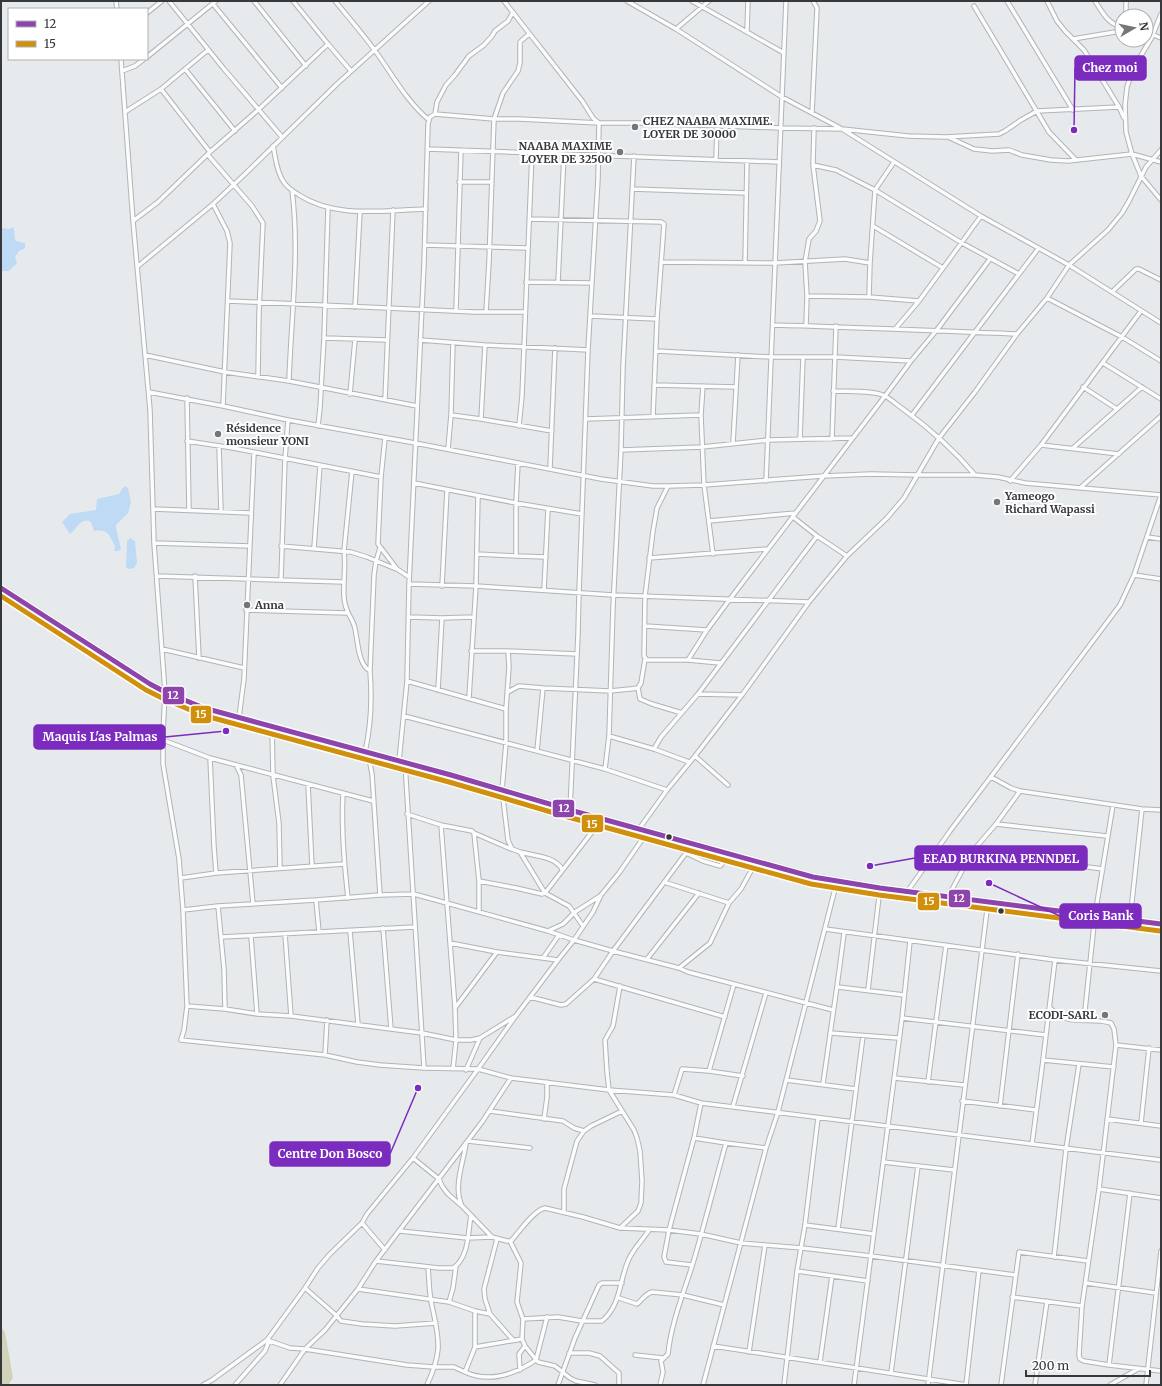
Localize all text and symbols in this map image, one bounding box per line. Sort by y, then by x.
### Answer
legend [8,8,148,60]
north arrow [1114,8,1154,48]
text: 12 [44,16,56,31]
text: N [1136,21,1152,32]
text: 15 [44,36,56,51]
callout: Chez moi [1075,56,1146,80]
text: Chez moi [1082,60,1138,75]
place label: CHEZ NAABA MAXIME. LOYER DE 30000 [643,114,773,141]
marker: CHEZ NAABA MAXIME. LOYER DE 30000 [630,122,640,132]
place label: NAABA MAXIME LOYER DE 32500 [519,139,613,166]
marker: NAABA MAXIME LOYER DE 32500 [615,147,625,157]
place label: Résidence monsieur YONI [226,421,309,448]
marker: Résidence monsieur YONI [213,429,223,439]
place label: Yameogo Richard Wapassi [1004,489,1095,516]
marker: Yameogo Richard Wapassi [992,497,1002,507]
place label: Anna [254,598,284,612]
marker: Anna [242,600,252,610]
line badge: 12 [162,686,185,705]
text: 12 [167,688,179,702]
line badge: 15 [190,705,212,724]
text: 15 [195,707,207,721]
callout: Maquis L'as Palmas [34,725,165,749]
text: Maquis L'as Palmas [43,729,157,744]
line badge: 12 [552,799,575,818]
text: 12 [558,801,570,815]
line badge: 15 [581,814,604,833]
text: 15 [586,817,598,831]
unlabelled marker [664,832,674,842]
callout: EEAD BURKINA PENNDEL [915,846,1087,870]
text: EEAD BURKINA PENNDEL [923,851,1079,866]
line badge: 12 [948,889,971,908]
text: 12 [953,891,965,905]
line badge: 15 [917,892,940,911]
text: 15 [923,894,935,908]
callout: Coris Bank [1060,904,1141,928]
unlabelled marker [996,906,1006,916]
text: Coris Bank [1069,908,1134,923]
place label: ECODI-SARL [1029,1008,1097,1022]
marker: ECODI-SARL [1100,1010,1110,1020]
callout: Centre Don Bosco [270,1142,390,1166]
text: Centre Don Bosco [278,1146,382,1161]
scale bar [1026,1352,1150,1378]
text: 200 m [1032,1358,1069,1373]

